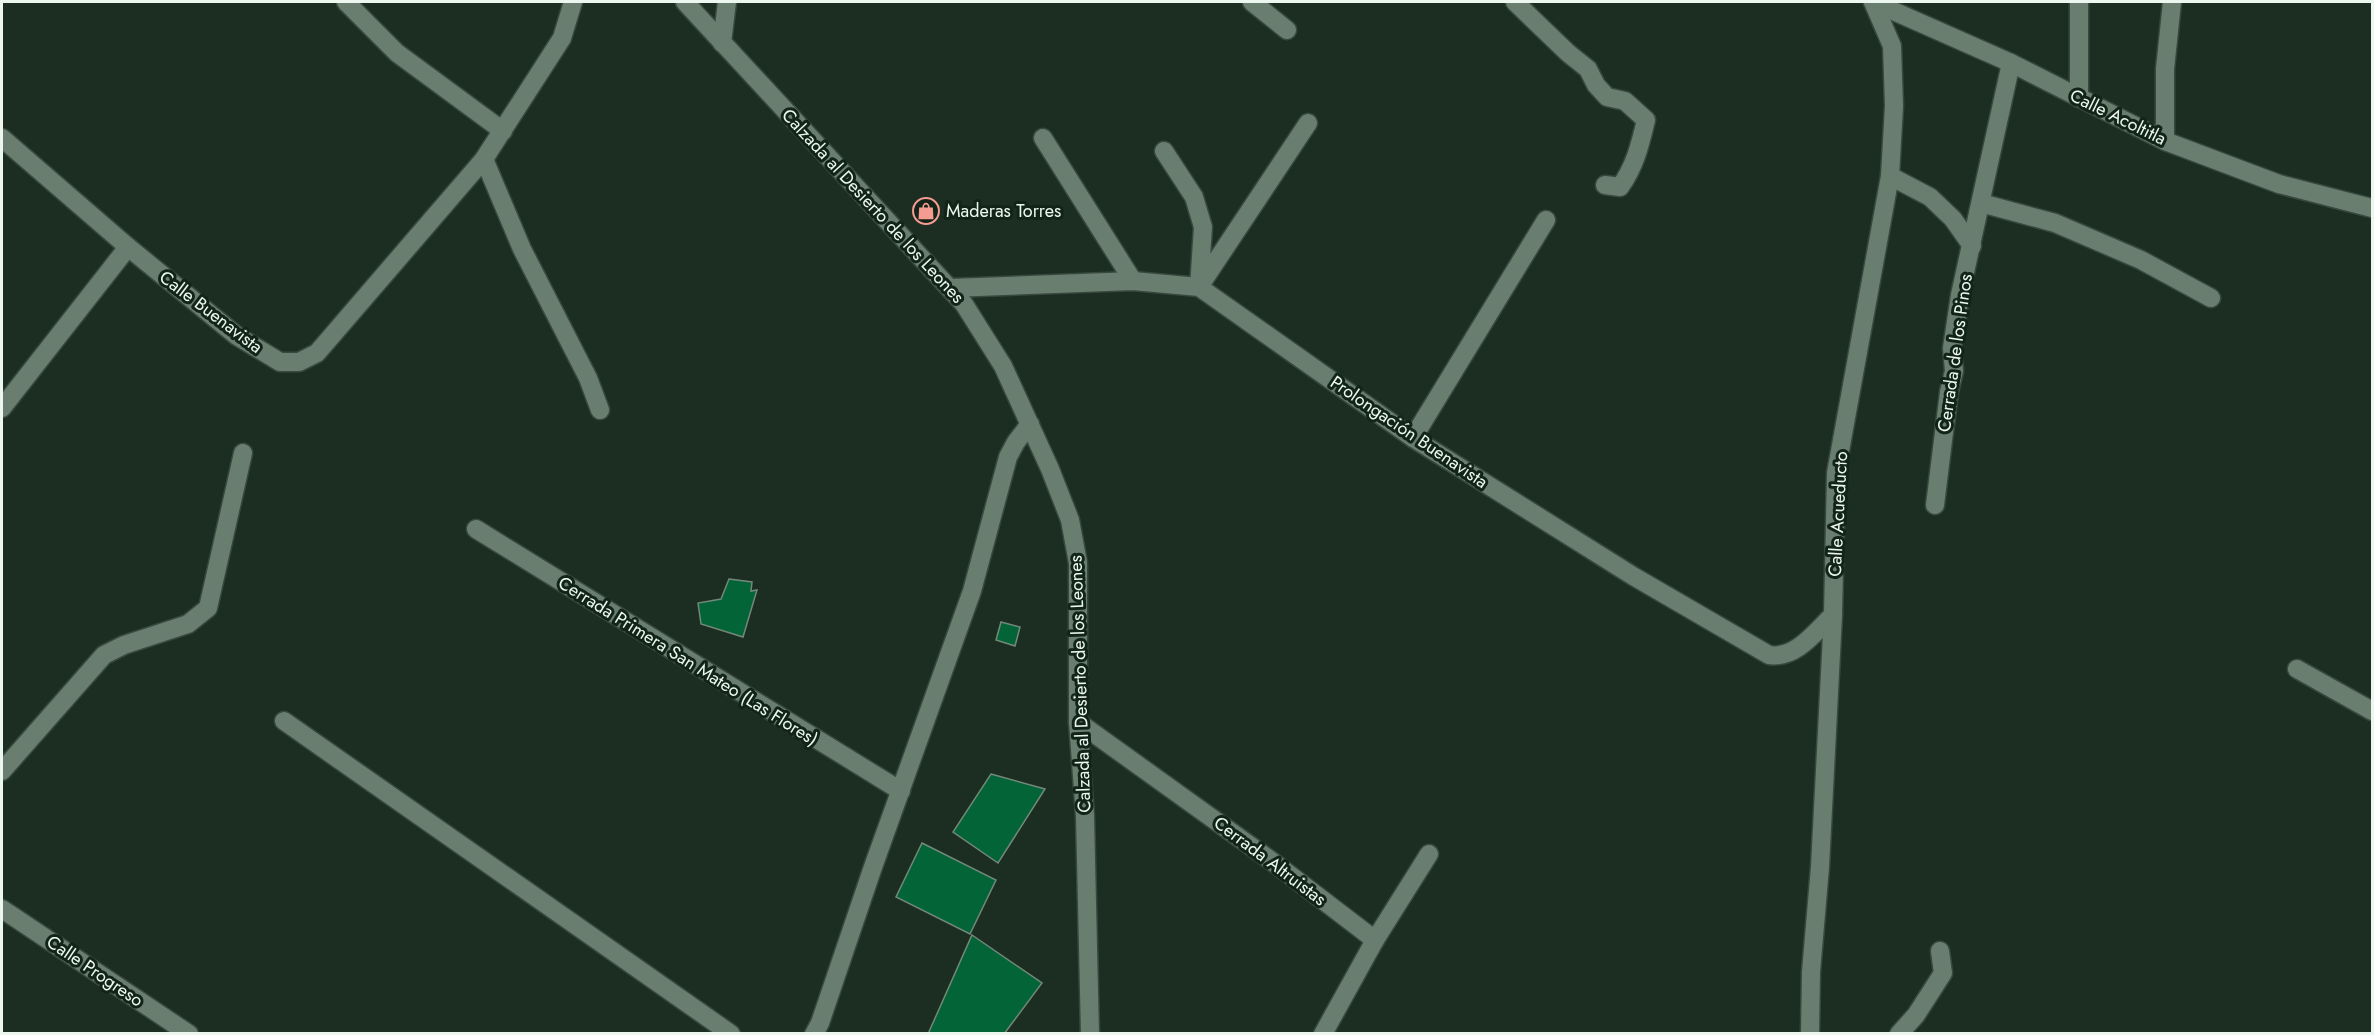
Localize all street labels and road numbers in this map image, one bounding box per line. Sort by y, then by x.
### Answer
street label: Calle Acoltitla [2065,82,2171,152]
street label: Calzada al Desierto de los Leones [776,103,970,309]
street label: Calle Buenavista [154,264,268,360]
street label: Cerrada de los Pinos [1931,272,1979,434]
street label: Prolongación Buenavista [1325,369,1493,495]
street label: Calle Acueducto [1822,450,1854,577]
street label: Calzada al Desierto de los Leones [1063,555,1097,813]
street label: Cerrada Primera San Mateo (Las Flores) [553,570,823,752]
street label: Cerrada Altruistas [1208,810,1332,912]
street label: Calle Progreso [41,929,149,1013]

